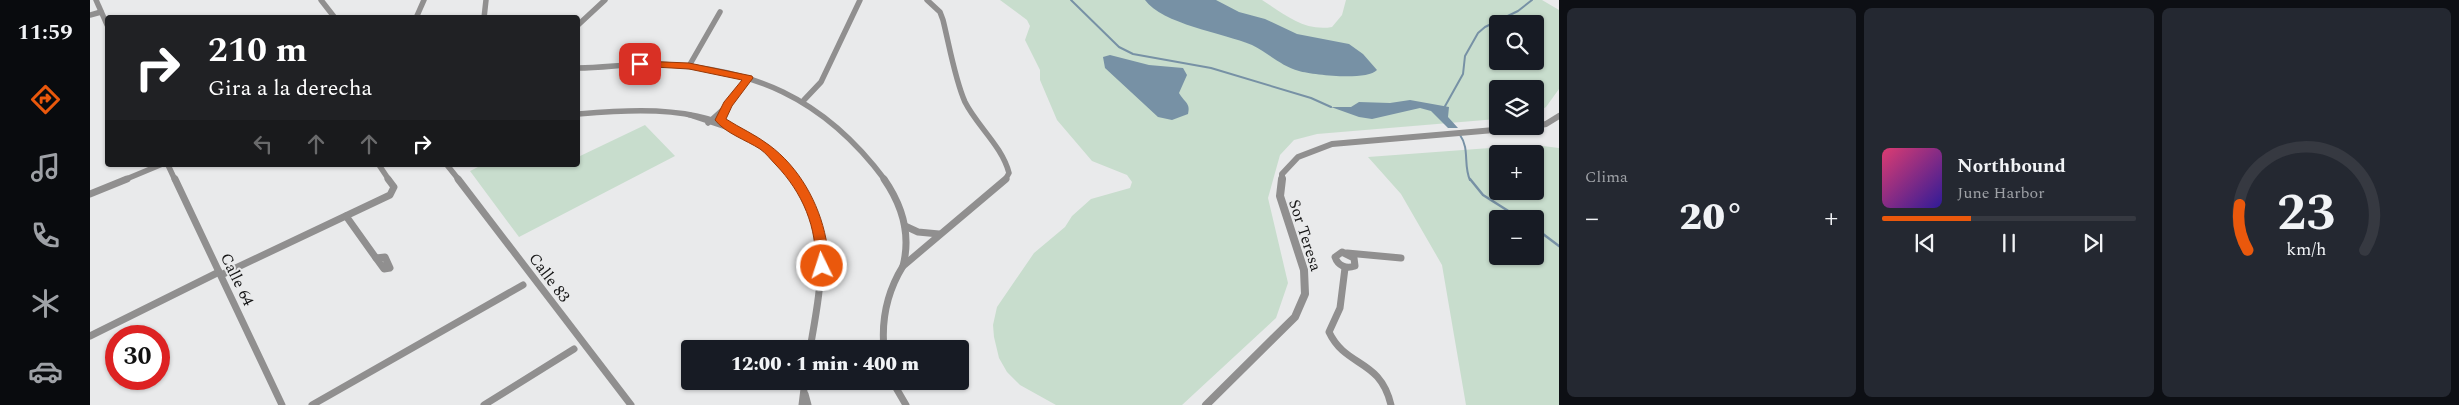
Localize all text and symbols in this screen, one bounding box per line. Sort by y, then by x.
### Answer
map controls [1489,15,1544,265]
button: search [1489,15,1544,70]
text: 11:59 [17,16,73,49]
text: 210 m [208,24,307,77]
icon: right [125,35,190,100]
pin [619,43,661,85]
icon: arrive [626,50,654,78]
text: Gira a la derecha [208,72,372,105]
button: layers [1489,80,1544,135]
icon: directions [28,82,63,117]
icon: left [249,130,277,158]
icon: ahead [302,130,330,158]
icon: ahead [355,130,383,158]
icon: right [408,130,436,158]
button: + [1489,145,1544,200]
icon: music [28,150,63,185]
text: Northbound [1957,152,2066,181]
text: Clima [1585,165,1628,189]
text: 23 [2277,174,2336,253]
text: June Harbor [1957,181,2045,205]
text: 20° [1679,189,1744,247]
street label: Sor Teresa [1282,196,1328,275]
text: − [1585,197,1599,240]
text: + [1824,197,1838,240]
button: − [1489,210,1544,265]
icon: phone [28,218,63,253]
icon: previous [1911,229,1939,257]
icon: pause [1995,229,2023,257]
icon: next [2079,229,2107,257]
text: km/h [2286,236,2326,263]
position arrow [795,239,847,291]
street label: Calle 83 [523,248,576,307]
street label: Calle 64 [214,249,260,310]
icon: climate [28,286,63,321]
speed limit sign: 30 [105,325,170,390]
text: 12:00 · 1 min · 400 m [731,350,919,379]
icon: car [28,354,63,389]

